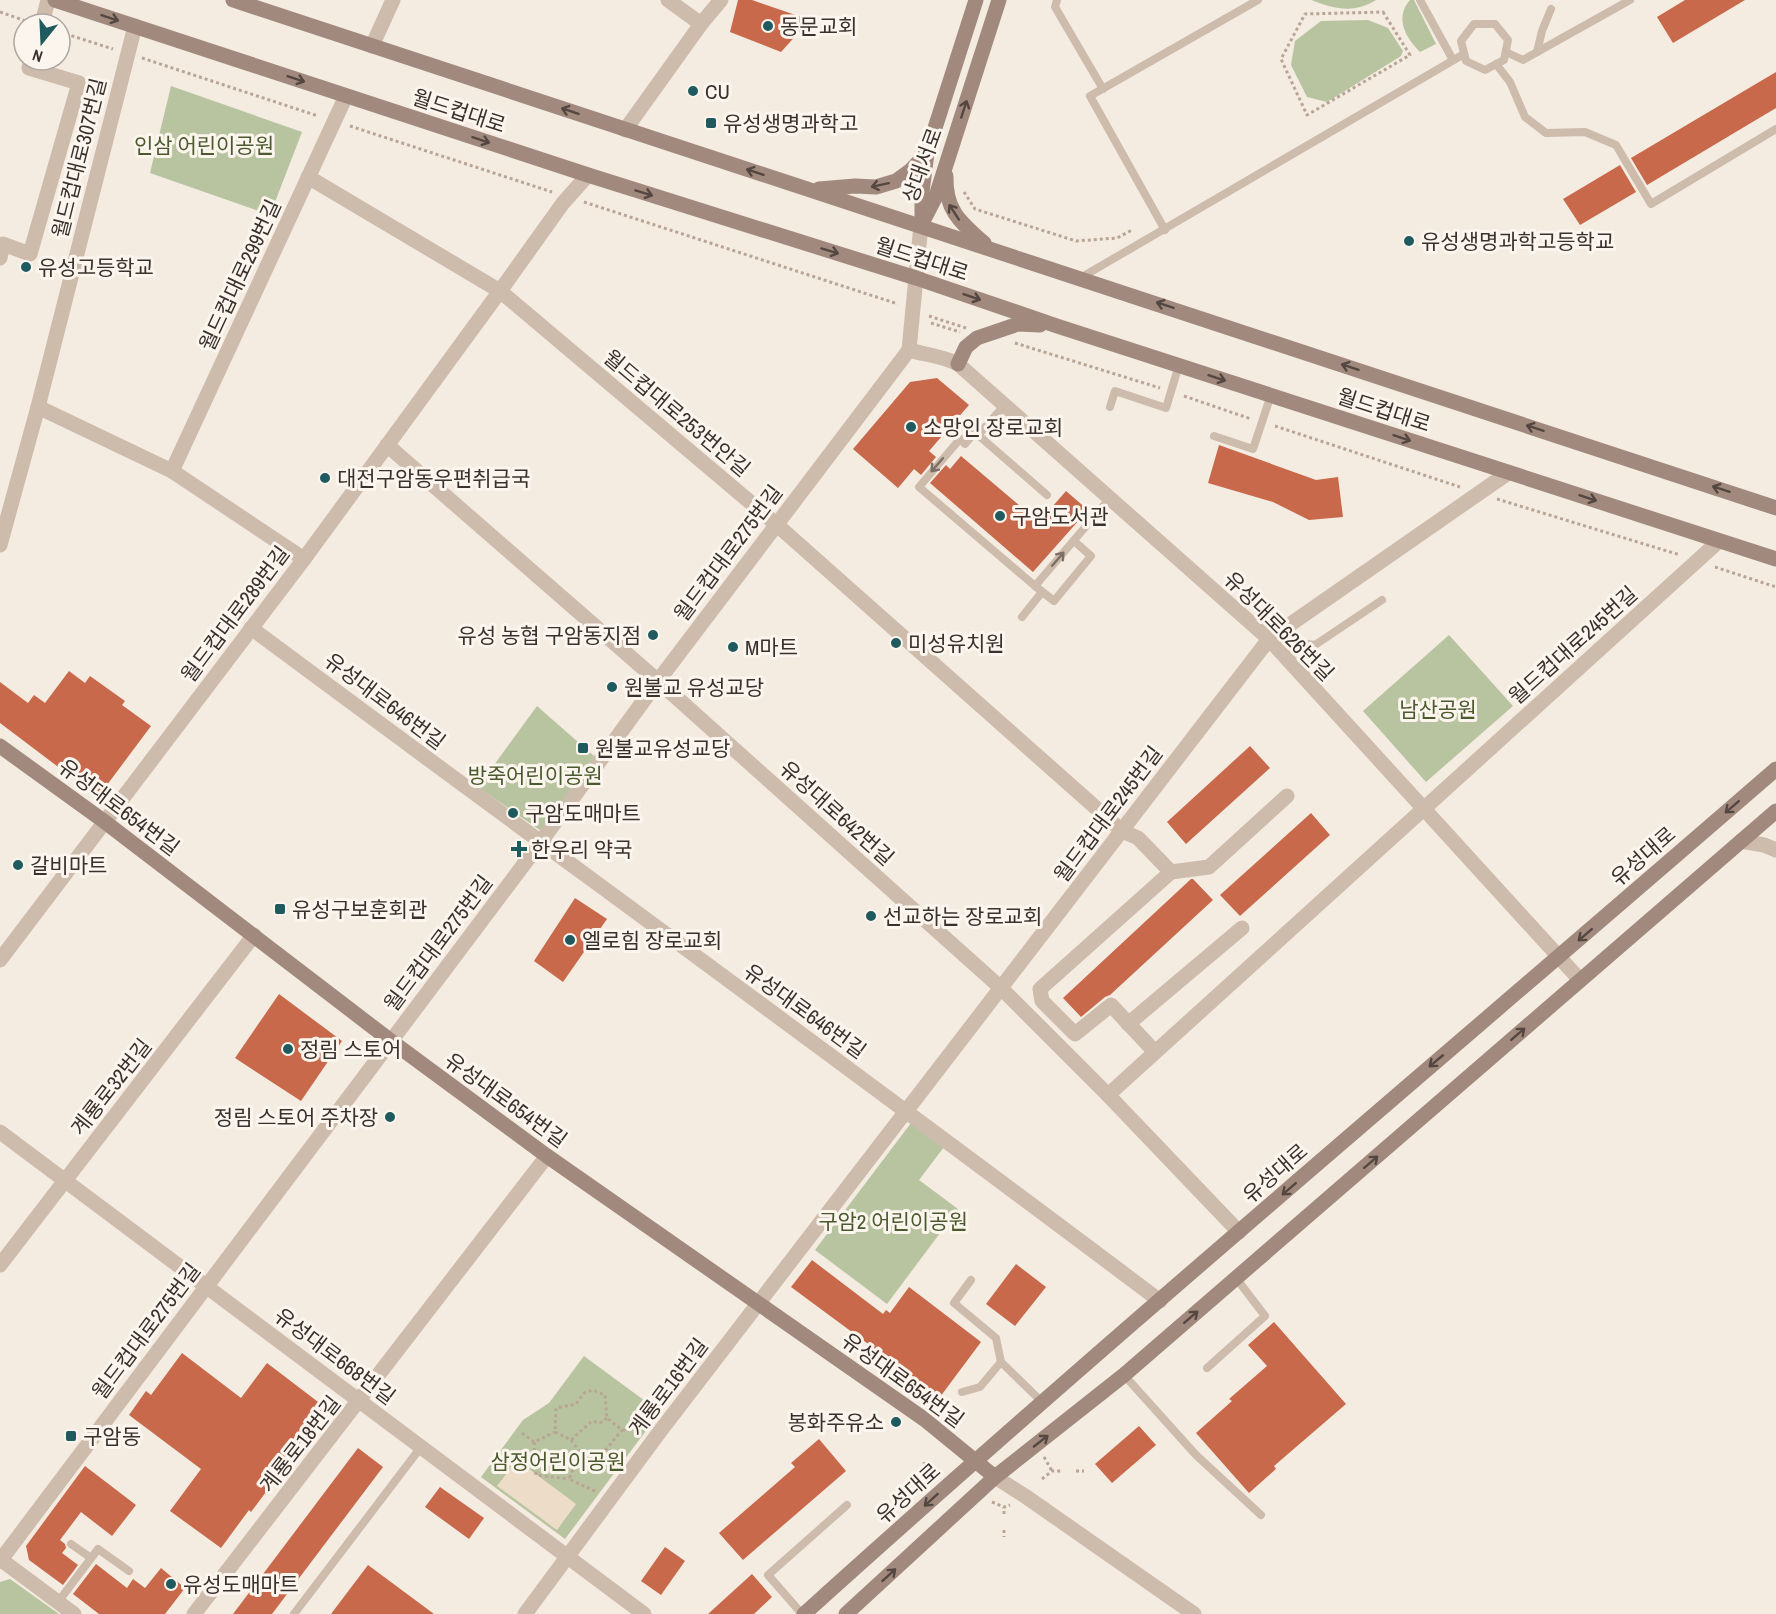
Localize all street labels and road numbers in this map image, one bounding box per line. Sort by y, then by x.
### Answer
street label: 월드컵대로307번길 [45,75,113,241]
street label: 월드컵대로 [409,82,509,140]
street label: 상대서로 [895,124,949,206]
street label: 월드컵대로299번길 [192,195,288,355]
street label: 월드컵대로 [872,230,972,288]
street label: 월드컵대로253번안길 [597,343,757,483]
street label: 월드컵대로 [1334,381,1434,439]
street label: 월드컵대로275번길 [667,479,789,627]
street label: 월드컵대로289번길 [174,540,296,688]
street label: 유성대로626번길 [1218,565,1340,687]
street label: 월드컵대로245번길 [1502,579,1644,711]
street label: 유성대로646번길 [319,646,451,756]
street label: 월드컵대로245번길 [1047,740,1169,888]
street label: 유성대로654번길 [53,752,185,862]
street label: 유성대로642번길 [774,754,900,872]
street label: 유성대로 [1604,820,1682,892]
street label: 월드컵대로275번길 [377,869,499,1017]
street label: 유성대로646번길 [738,957,872,1065]
street label: 계룡로32번길 [64,1032,158,1142]
street label: 유성대로654번길 [439,1046,573,1154]
street label: 유성대로 [1236,1137,1314,1209]
street label: 월드컵대로275번길 [85,1257,207,1405]
street label: 유성대로668번길 [269,1301,401,1411]
street label: 유성대로654번길 [836,1326,970,1434]
street label: 계룡로16번길 [622,1332,714,1442]
street label: 계룡로18번길 [253,1389,347,1499]
street label: 유성대로 [870,1456,946,1530]

